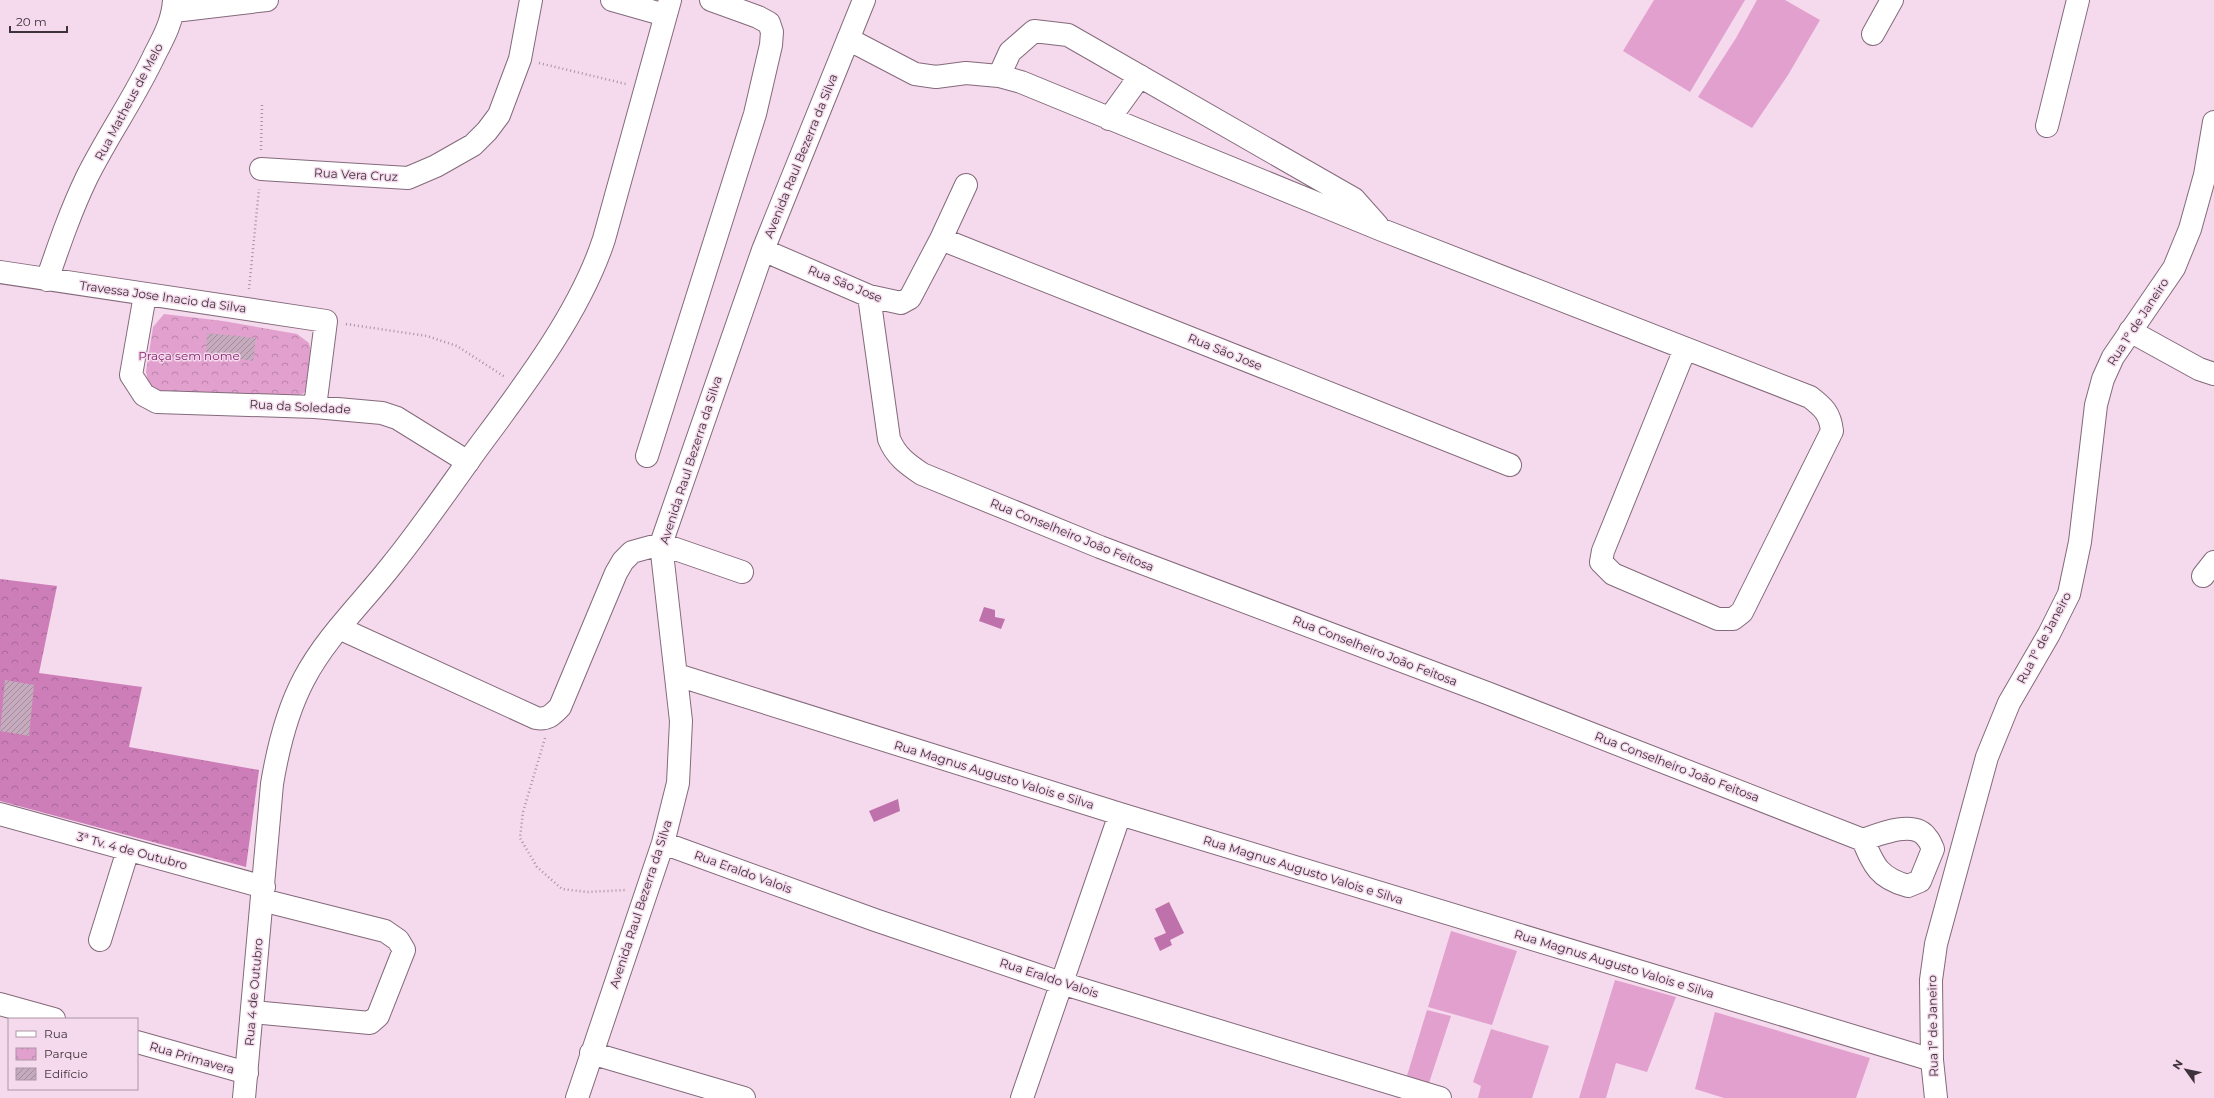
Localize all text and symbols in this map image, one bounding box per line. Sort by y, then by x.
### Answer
scale bar [10,8,67,34]
text: 20 m [16,14,47,29]
street label: Rua Matheus de Melo [91,41,166,163]
street label: Avenida Raul Bezerra da Silva [761,71,840,240]
street label: Rua Vera Cruz [314,165,398,184]
street label: Rua São Jose [806,262,884,305]
street label: Rua 1º de Janeiro [2104,275,2172,369]
street label: Travessa Jose Inacio da Silva [79,277,247,316]
street label: Rua São Jose [1186,330,1264,373]
park label: Praça sem nome [138,348,240,363]
street label: Avenida Raul Bezerra da Silva [656,374,725,546]
street label: Rua da Soledade [249,396,351,417]
street label: Rua Conselheiro João Feitosa [988,495,1156,574]
street label: Rua 1º de Janeiro [2013,589,2074,686]
street label: Rua Conselheiro João Feitosa [1291,612,1460,689]
street label: Rua Conselheiro João Feitosa [1593,728,1762,805]
street label: Rua Magnus Augusto Valois e Silva [892,737,1096,812]
street label: Avenida Raul Bezerra da Silva [606,818,675,990]
street label: 3ª Tv. 4 de Outubro [75,829,189,873]
street label: Rua Magnus Augusto Valois e Silva [1201,832,1405,907]
street label: Rua Eraldo Valois [692,847,794,896]
street label: Rua Magnus Augusto Valois e Silva [1512,926,1716,1001]
street label: Rua 4 de Outubro [241,938,266,1046]
street label: Rua Eraldo Valois [998,954,1101,1001]
street label: Rua 1º de Janeiro [1924,975,1941,1077]
legend [8,1018,138,1090]
text: Rua [44,1026,68,1041]
street label: Rua Primavera [148,1038,236,1077]
text: Parque [44,1046,88,1061]
north arrow [2166,1050,2206,1090]
text: N [2169,1057,2186,1072]
text: Edifício [44,1066,88,1081]

